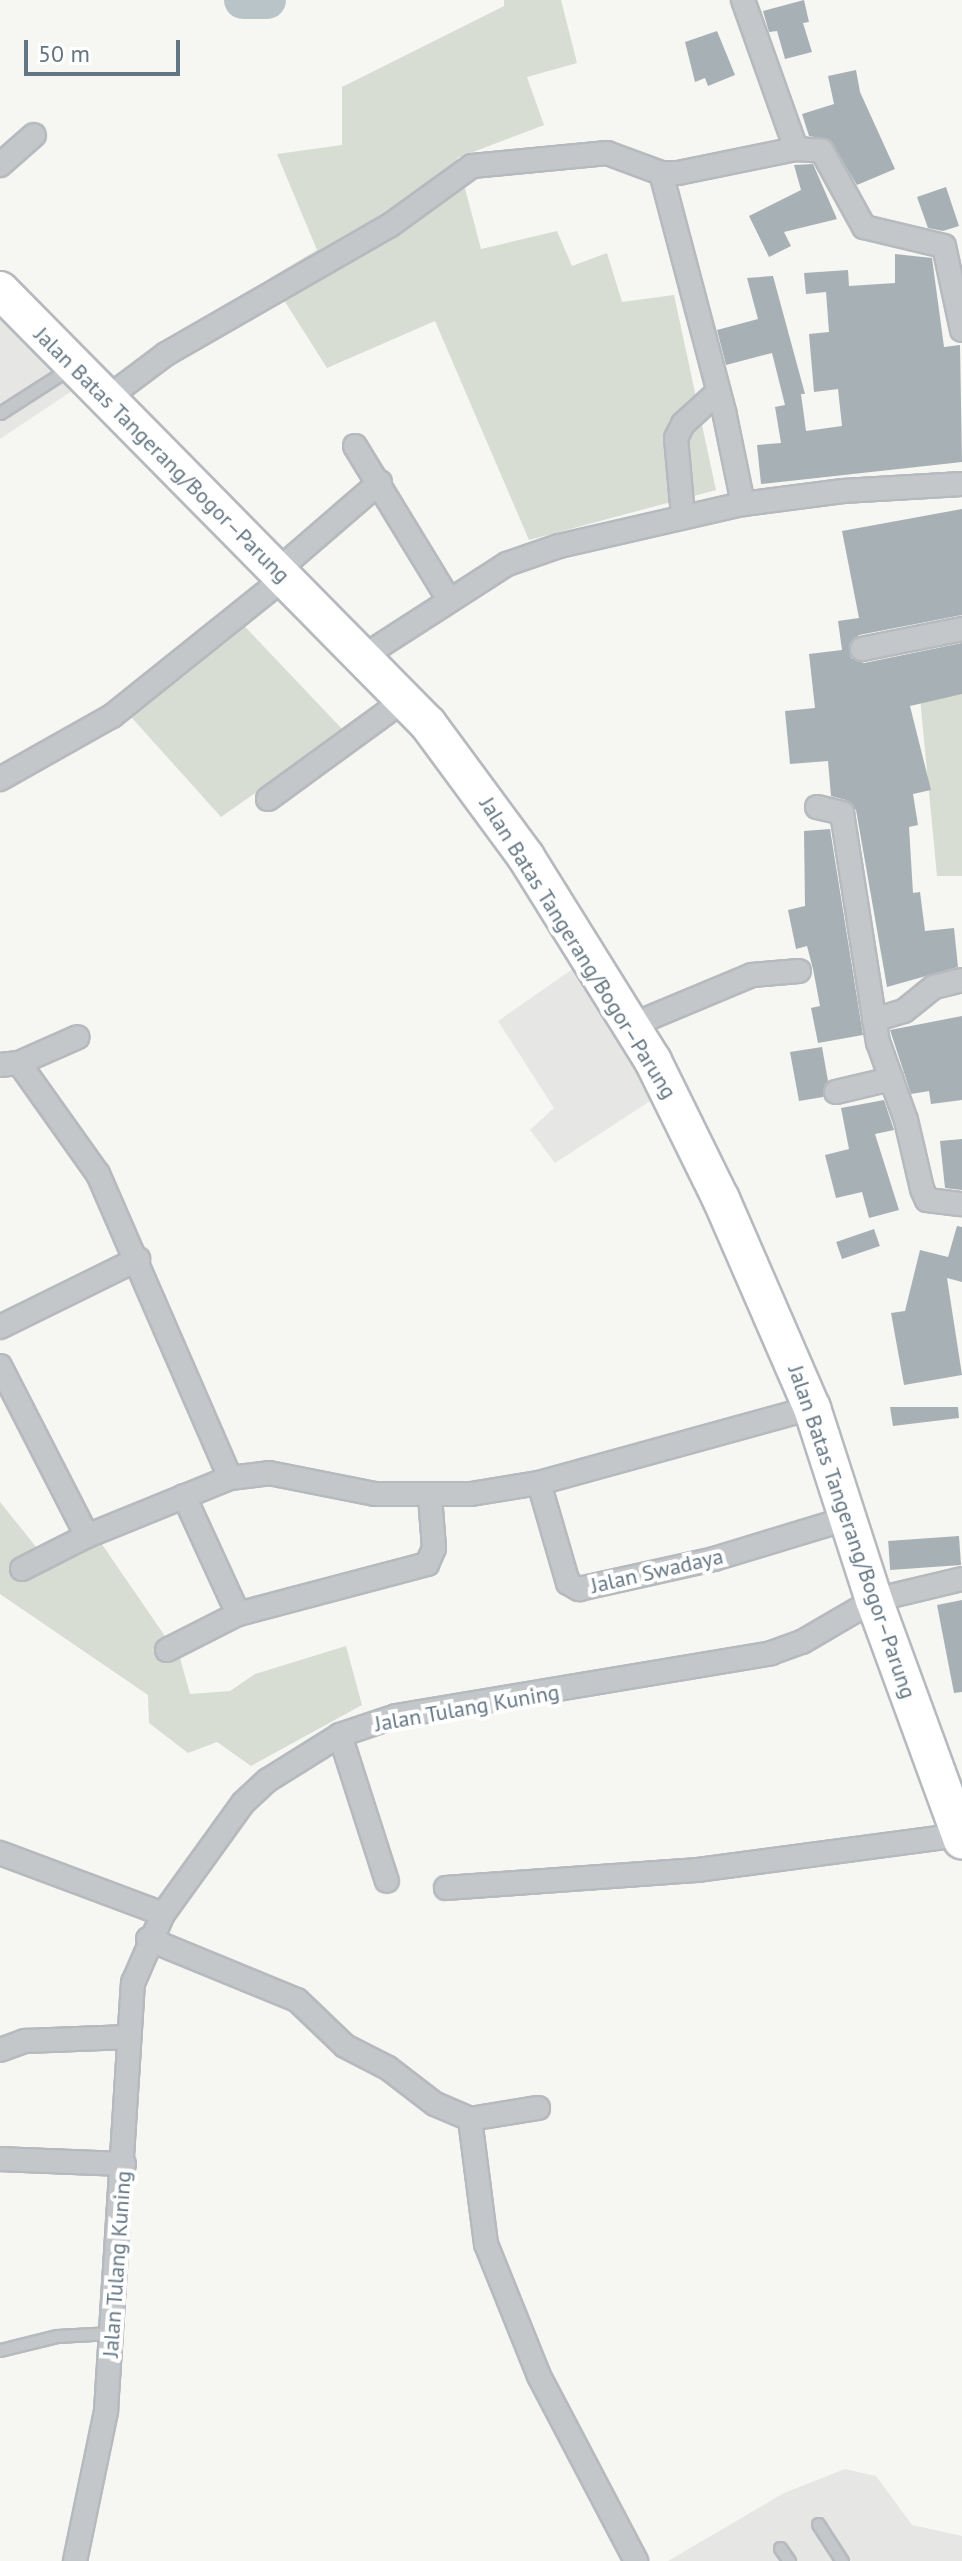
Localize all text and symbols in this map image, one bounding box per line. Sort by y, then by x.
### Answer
scale bar [28,24,184,74]
text: 50 m [38,38,90,69]
street label: Jalan Batas Tangerang/Bogor–Parung [28,321,296,589]
street label: Jalan Batas Tangerang/Bogor–Parung [474,792,682,1104]
street label: Jalan Batas Tangerang/Bogor–Parung [782,1361,922,1703]
street label: Jalan Swadaya [588,1543,726,1599]
street label: Jalan Tulang Kuning [372,1679,562,1737]
street label: Jalan Tulang Kuning [97,2169,137,2359]

